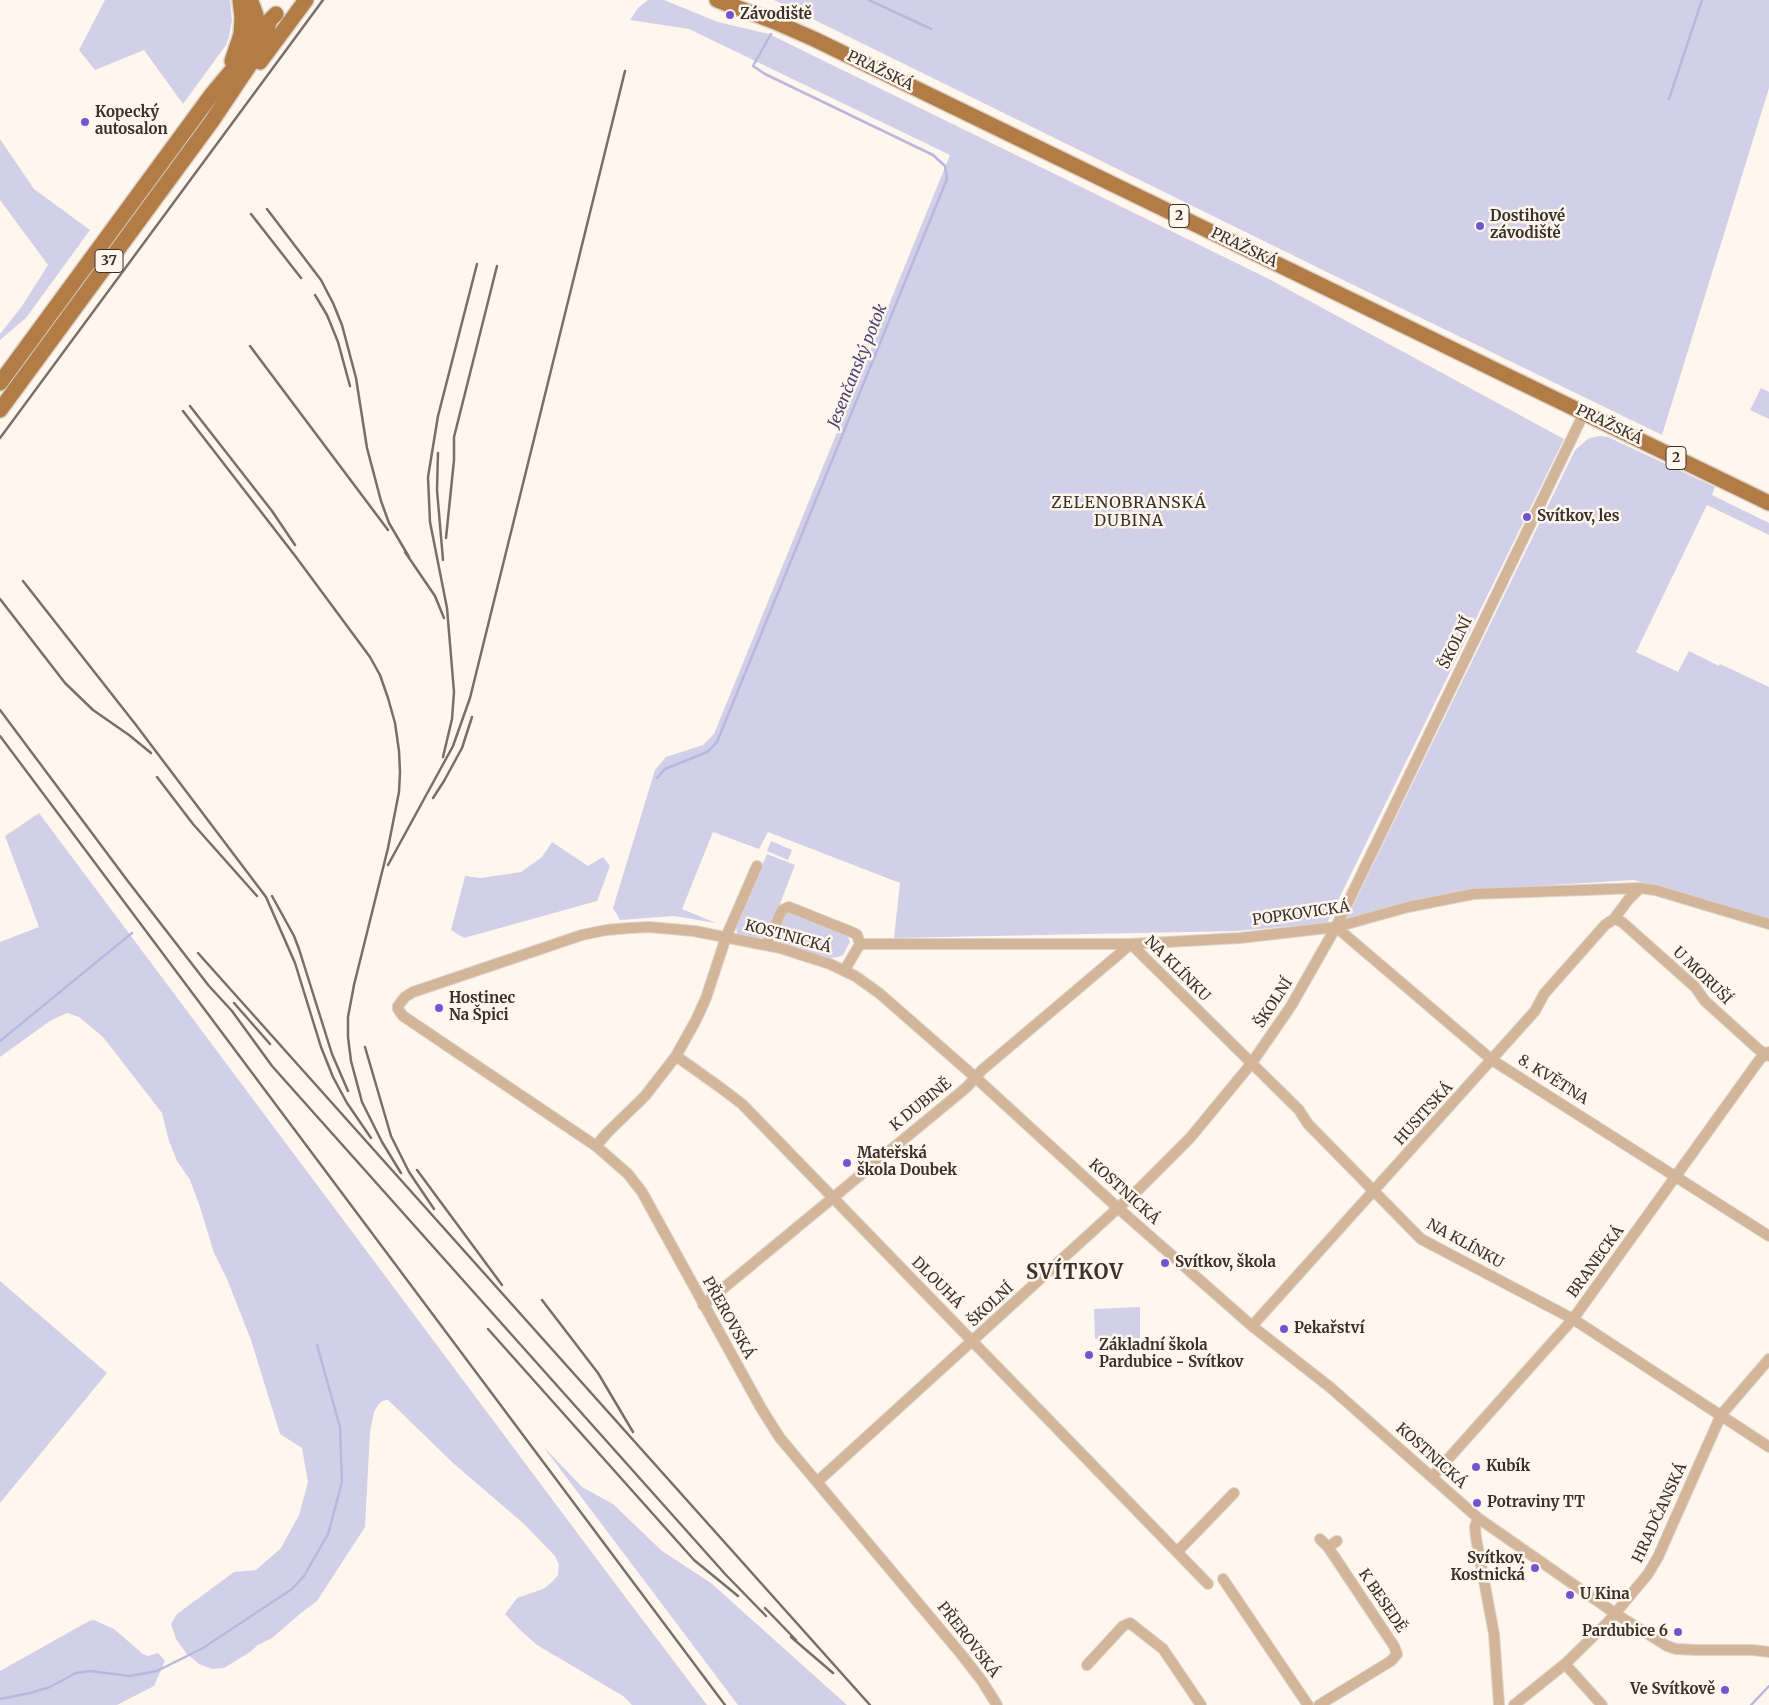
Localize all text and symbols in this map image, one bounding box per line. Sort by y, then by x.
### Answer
place label: Závodiště [740,6,812,24]
marker: Závodiště [724,9,736,21]
street label: PRAŽSKÁ [844,47,916,95]
place label: Kopecký autosalon [95,104,168,139]
marker: Kopecký autosalon [79,116,91,128]
road number: 2 [1169,205,1189,228]
place label: Dostihové závodiště [1490,208,1565,243]
marker: Dostihové závodiště [1474,220,1486,232]
street label: PRAŽSKÁ [1208,224,1280,272]
road number: 37 [95,250,123,272]
water label: Jesenčanský potok [824,301,892,431]
street label: PRAŽSKÁ [1573,401,1645,449]
road number: 2 [1666,446,1686,469]
district label: ZELENOBRANSKÁ DUBINA [1050,493,1208,531]
place label: Svítkov, les [1537,508,1619,526]
marker: Svítkov, les [1521,511,1533,523]
street label: ŠKOLNÍ [1436,614,1476,672]
street label: POPKOVICKÁ [1251,898,1351,930]
street label: KOSTNICKÁ [743,917,833,957]
street label: NA KLÍNKU [1141,933,1213,1005]
street label: U MORUŠÍ [1669,943,1735,1009]
street label: ŠKOLNÍ [1251,975,1297,1031]
place label: Hostinec Na Špici [449,990,515,1025]
marker: Hostinec Na Špici [433,1002,445,1014]
street label: 8. KVĚTNA [1515,1051,1591,1109]
street label: K DUBINĚ [887,1075,955,1135]
street label: HUSITSKÁ [1391,1079,1457,1149]
place label: Mateřská škola Doubek [857,1145,957,1180]
street label: KOSTNICKÁ [1085,1156,1163,1228]
marker: Mateřská škola Doubek [841,1157,853,1169]
street label: NA KLÍNKU [1424,1216,1506,1272]
street label: BRANECKÁ [1564,1223,1628,1301]
street label: DLOUHÁ [908,1254,966,1312]
place label: Svítkov, škola [1175,1254,1276,1272]
marker: Svítkov, škola [1159,1257,1171,1269]
district label: SVÍTKOV [1025,1261,1125,1285]
street label: PŘEROVSKÁ [698,1274,758,1362]
street label: ŠKOLNÍ [964,1279,1018,1331]
place label: Pekařství [1294,1320,1365,1338]
marker: Pekařství [1278,1323,1290,1335]
place label: Základní škola Pardubice - Svítkov [1099,1337,1244,1372]
marker: Základní škola Pardubice - Svítkov [1083,1349,1095,1361]
street label: KOSTNICKÁ [1392,1420,1470,1492]
place label: Kubík [1486,1458,1530,1476]
street label: HRADČANSKÁ [1629,1460,1691,1566]
marker: Kubík [1470,1461,1482,1473]
place label: Potraviny TT [1487,1494,1585,1512]
marker: Potraviny TT [1471,1497,1483,1509]
place label: Svítkov, Kostnická [1450,1550,1525,1585]
marker: Svítkov, Kostnická [1529,1562,1541,1574]
street label: K BESEDĚ [1354,1566,1410,1636]
place label: U Kina [1580,1586,1630,1604]
marker: U Kina [1564,1589,1576,1601]
street label: PŘEROVSKÁ [933,1599,1003,1681]
place label: Pardubice 6 [1582,1623,1668,1641]
marker: Pardubice 6 [1672,1626,1684,1638]
place label: Ve Svítkově [1630,1681,1715,1699]
marker: Ve Svítkově [1719,1684,1731,1696]

